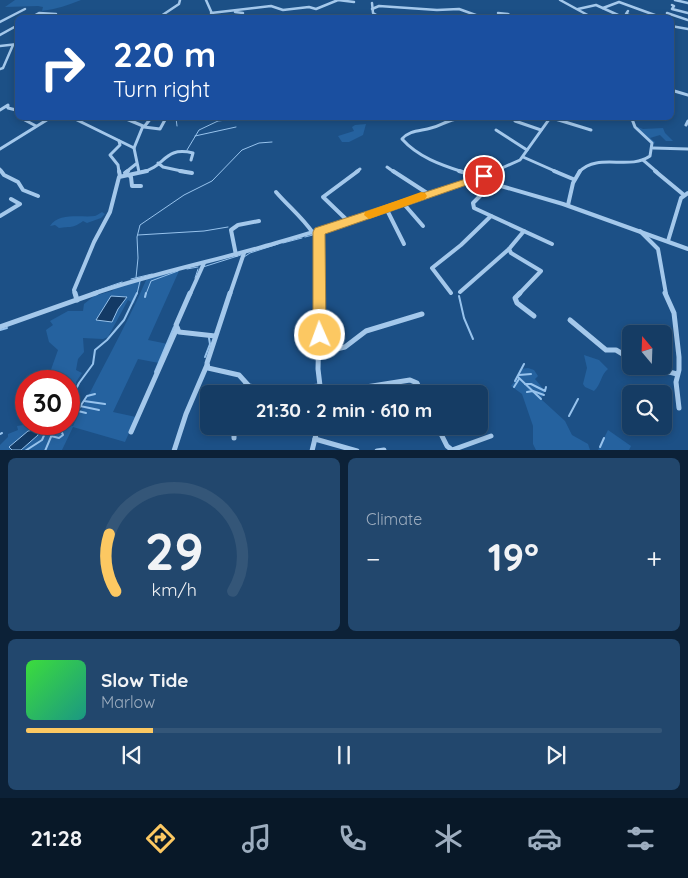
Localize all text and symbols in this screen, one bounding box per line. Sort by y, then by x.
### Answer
text: 220 m [113,32,216,76]
icon: right [30,35,95,100]
text: Turn right [113,75,210,103]
pin [463,155,505,197]
icon: arrive [470,162,498,190]
position arrow [293,308,345,360]
north arrow [622,325,672,375]
map controls [622,325,672,435]
speed limit sign: 30 [15,370,80,435]
button: search [622,385,672,435]
text: 21:30 · 2 min · 610 m [256,398,432,422]
text: Climate [366,509,422,529]
text: 29 [144,518,204,583]
text: 19° [488,533,539,581]
text: − [366,541,381,576]
text: + [646,541,662,576]
text: km/h [151,578,197,600]
text: Slow Tide [101,668,189,692]
text: Marlow [101,692,155,712]
icon: previous [118,741,146,769]
icon: pause [330,741,358,769]
icon: next [542,741,570,769]
icon: directions [143,821,178,856]
icon: music [239,821,274,856]
icon: phone [335,821,370,856]
icon: climate [431,821,466,856]
icon: car [527,821,562,856]
icon: filters [623,821,658,856]
text: 21:28 [30,824,82,852]

